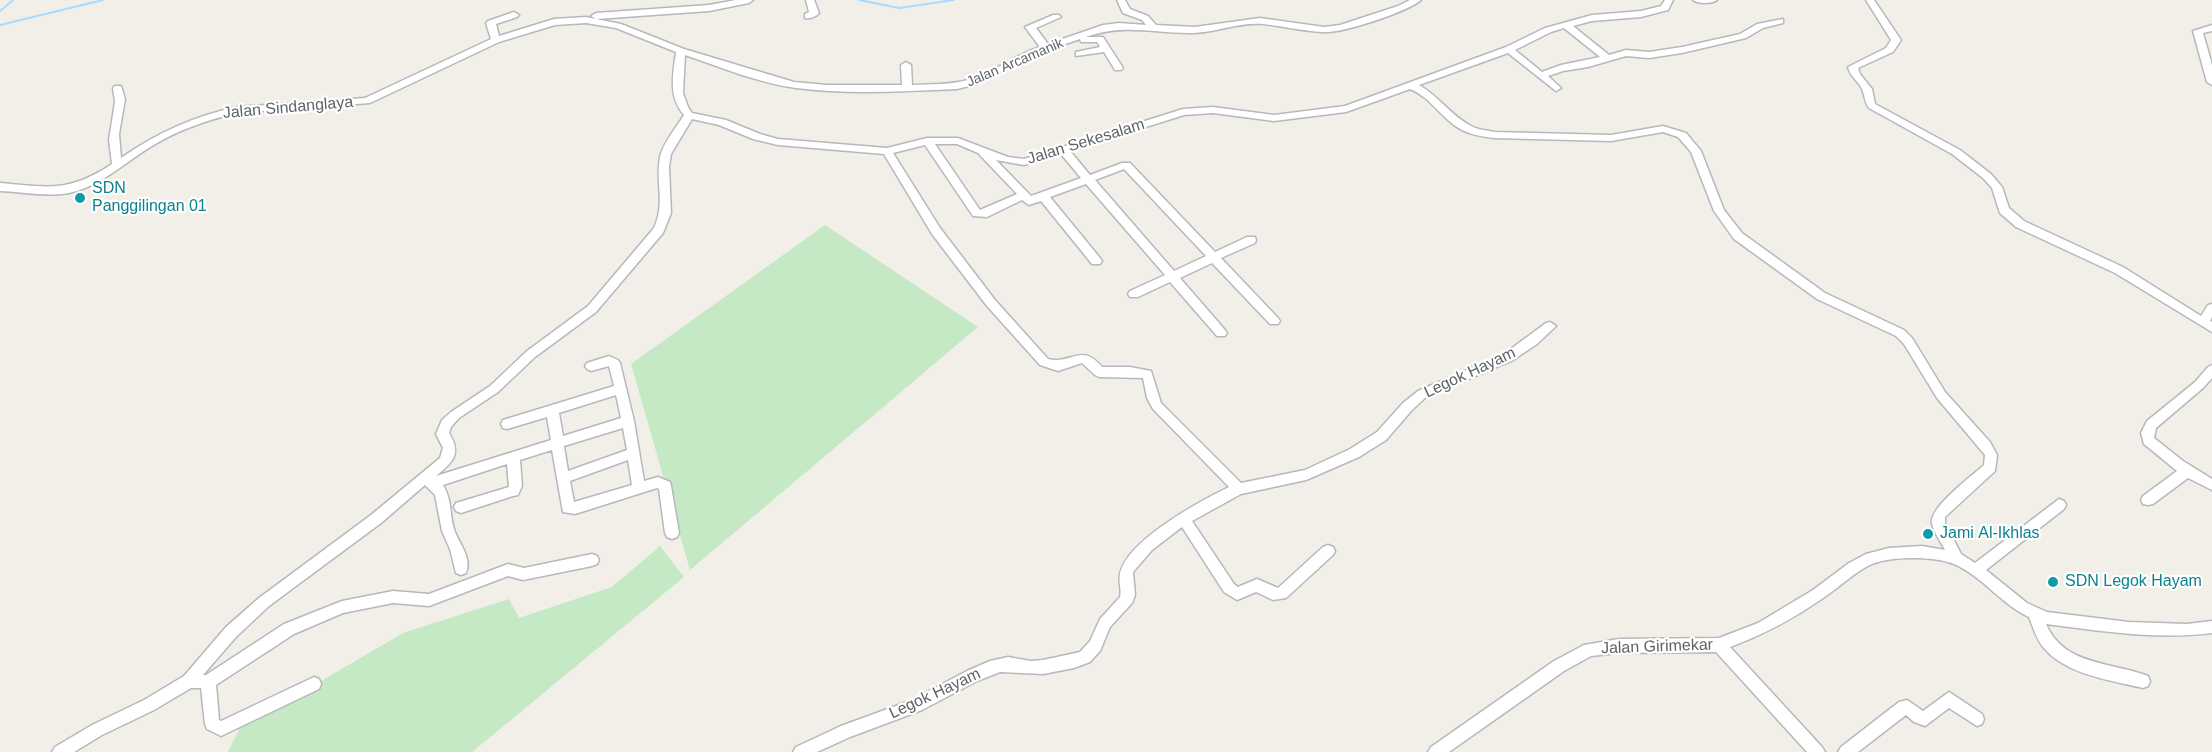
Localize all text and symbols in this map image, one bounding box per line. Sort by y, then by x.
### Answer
street label: Jalan Arcamanik [964,35,1066,91]
street label: Jalan Sindanglaya [222,93,354,123]
street label: Jalan Sekesalam [1025,115,1147,169]
place label: SDN Panggilingan 01 [92,179,207,217]
marker: SDN Panggilingan 01 [73,191,87,205]
street label: Legok Hayam [1421,343,1519,403]
place label: Jami Al-Ikhlas [1940,524,2040,544]
marker: Jami Al-Ikhlas [1921,527,1935,541]
place label: SDN Legok Hayam [2065,572,2202,592]
marker: SDN Legok Hayam [2046,575,2060,589]
street label: Jalan Girimekar [1601,635,1713,659]
street label: Legok Hayam [886,664,984,724]

